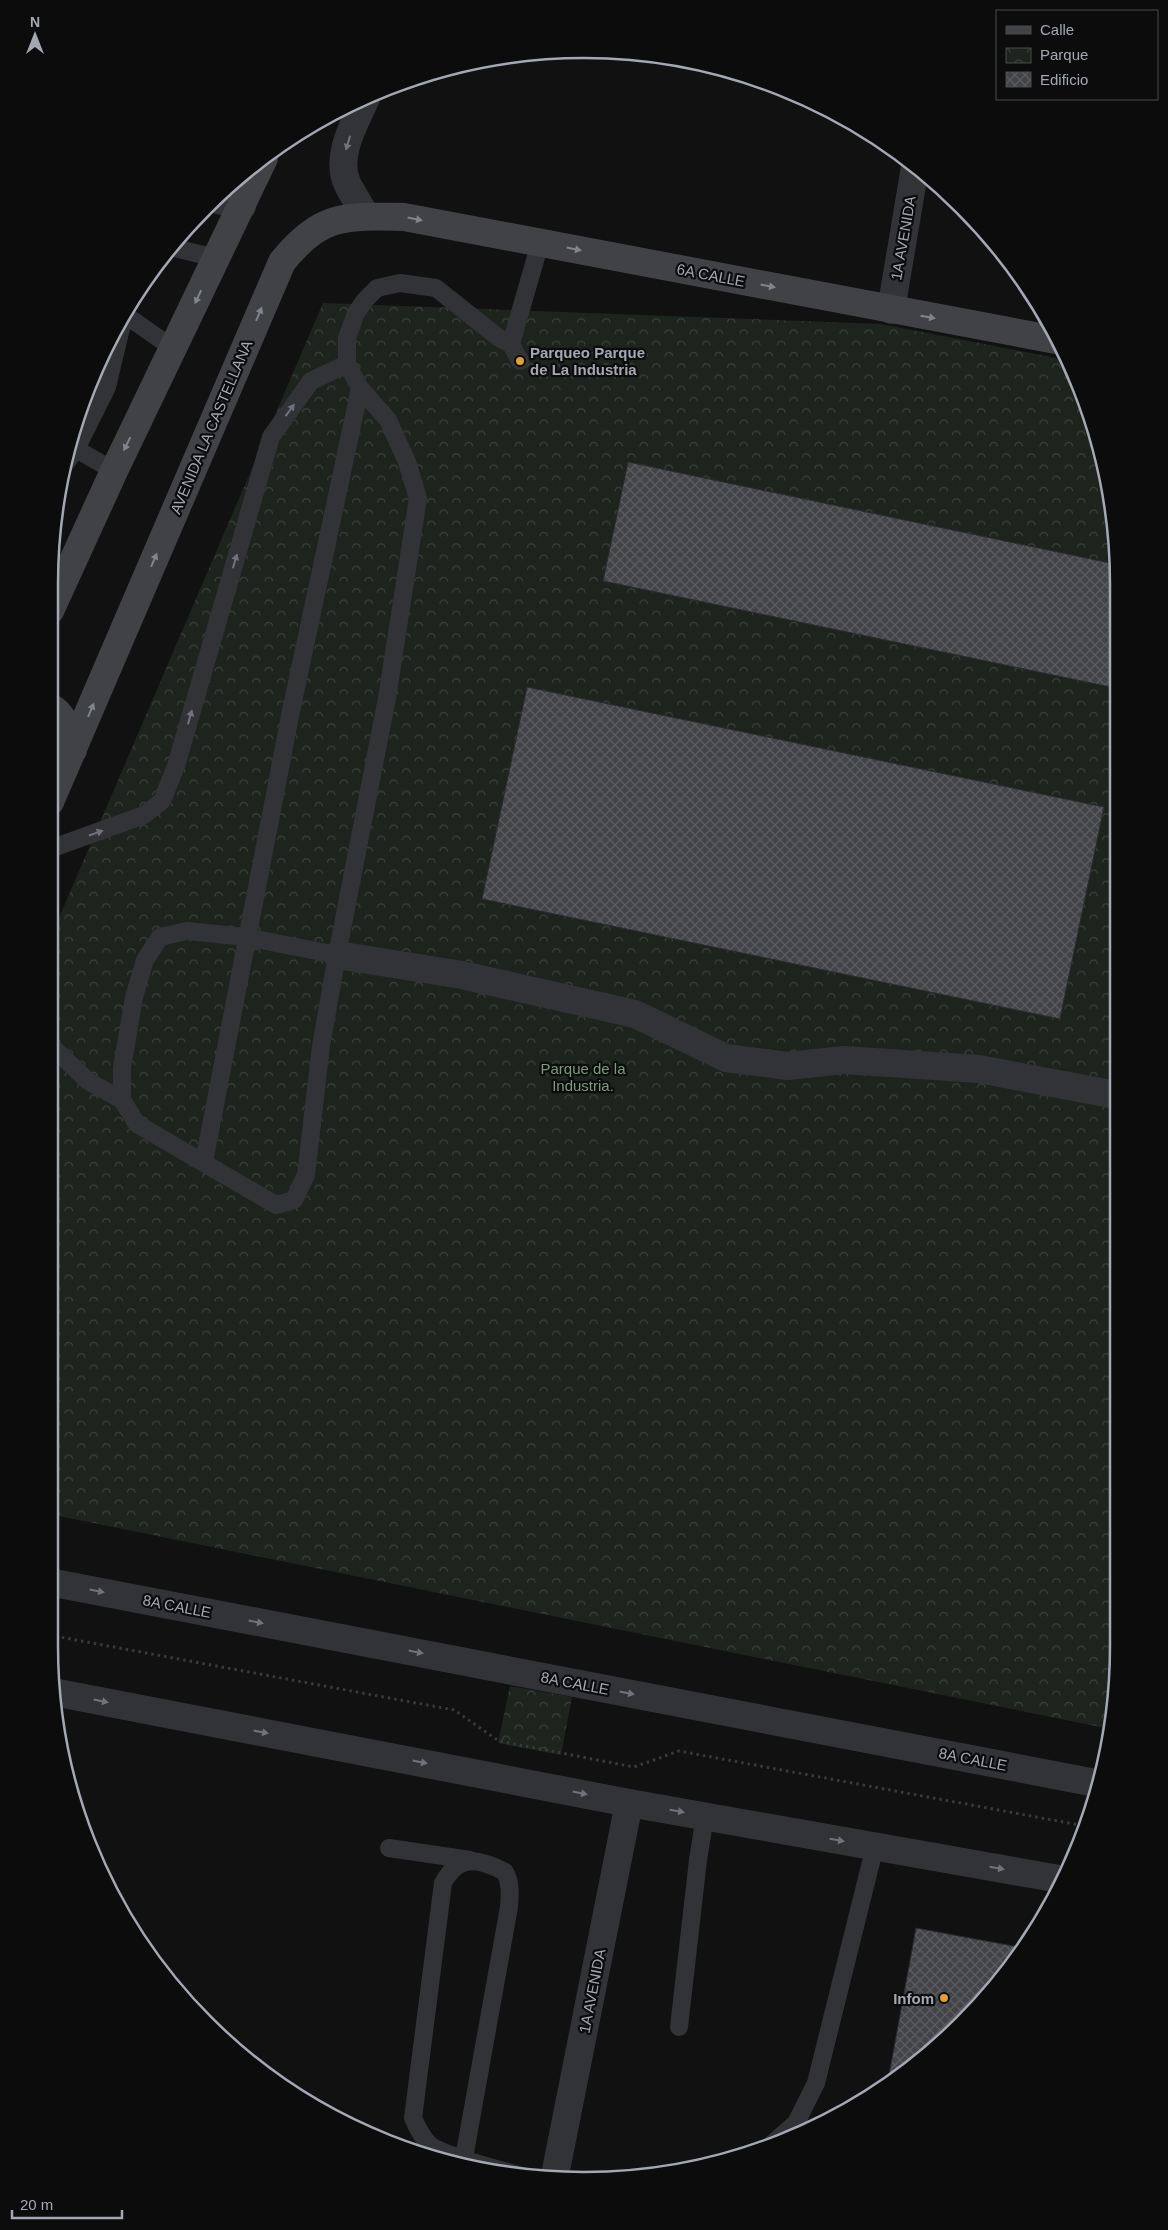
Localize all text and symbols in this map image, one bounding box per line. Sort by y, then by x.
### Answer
north arrow [10,10,60,60]
legend [996,10,1158,100]
text: N [30,14,40,30]
text: Calle [1040,21,1074,38]
text: Parque [1040,46,1088,63]
text: Edificio [1040,71,1088,88]
one-way arrow [343,136,351,151]
street label: 1A AVENIDA [887,194,919,282]
one-way arrow [407,216,423,224]
one-way arrow [567,245,582,253]
street label: 6A CALLE [675,260,747,290]
one-way arrow [761,283,777,291]
one-way arrow [193,290,201,304]
one-way arrow [256,307,264,321]
one-way arrow [920,313,936,321]
street label: AVENIDA LA CASTELLANA [167,337,255,517]
place label: Parqueo Parque de La Industria [530,344,645,378]
marker: Parqueo Parque de La Industria [514,355,526,367]
one-way arrow [285,403,295,417]
one-way arrow [123,437,131,451]
one-way arrow [151,553,159,567]
one-way arrow [231,554,239,569]
one-way arrow [87,703,95,717]
one-way arrow [186,710,194,725]
one-way arrow [88,828,103,836]
park label: Parque de la Industria. [540,1060,626,1094]
one-way arrow [89,1587,104,1595]
street label: 8A CALLE [141,1591,213,1621]
one-way arrow [249,1618,265,1626]
one-way arrow [408,1649,424,1657]
street label: 8A CALLE [539,1668,611,1698]
one-way arrow [619,1689,635,1697]
one-way arrow [94,1697,109,1705]
one-way arrow [253,1728,269,1736]
street label: 8A CALLE [937,1744,1009,1774]
one-way arrow [413,1759,429,1767]
one-way arrow [572,1789,587,1797]
one-way arrow [670,1808,686,1816]
one-way arrow [830,1836,846,1844]
one-way arrow [990,1865,1006,1873]
street label: 1A AVENIDA [575,1947,609,2035]
place label: Infom [893,1990,934,2007]
marker: Infom [938,1992,950,2004]
scale bar [12,2188,122,2220]
text: 20 m [20,2196,53,2213]

